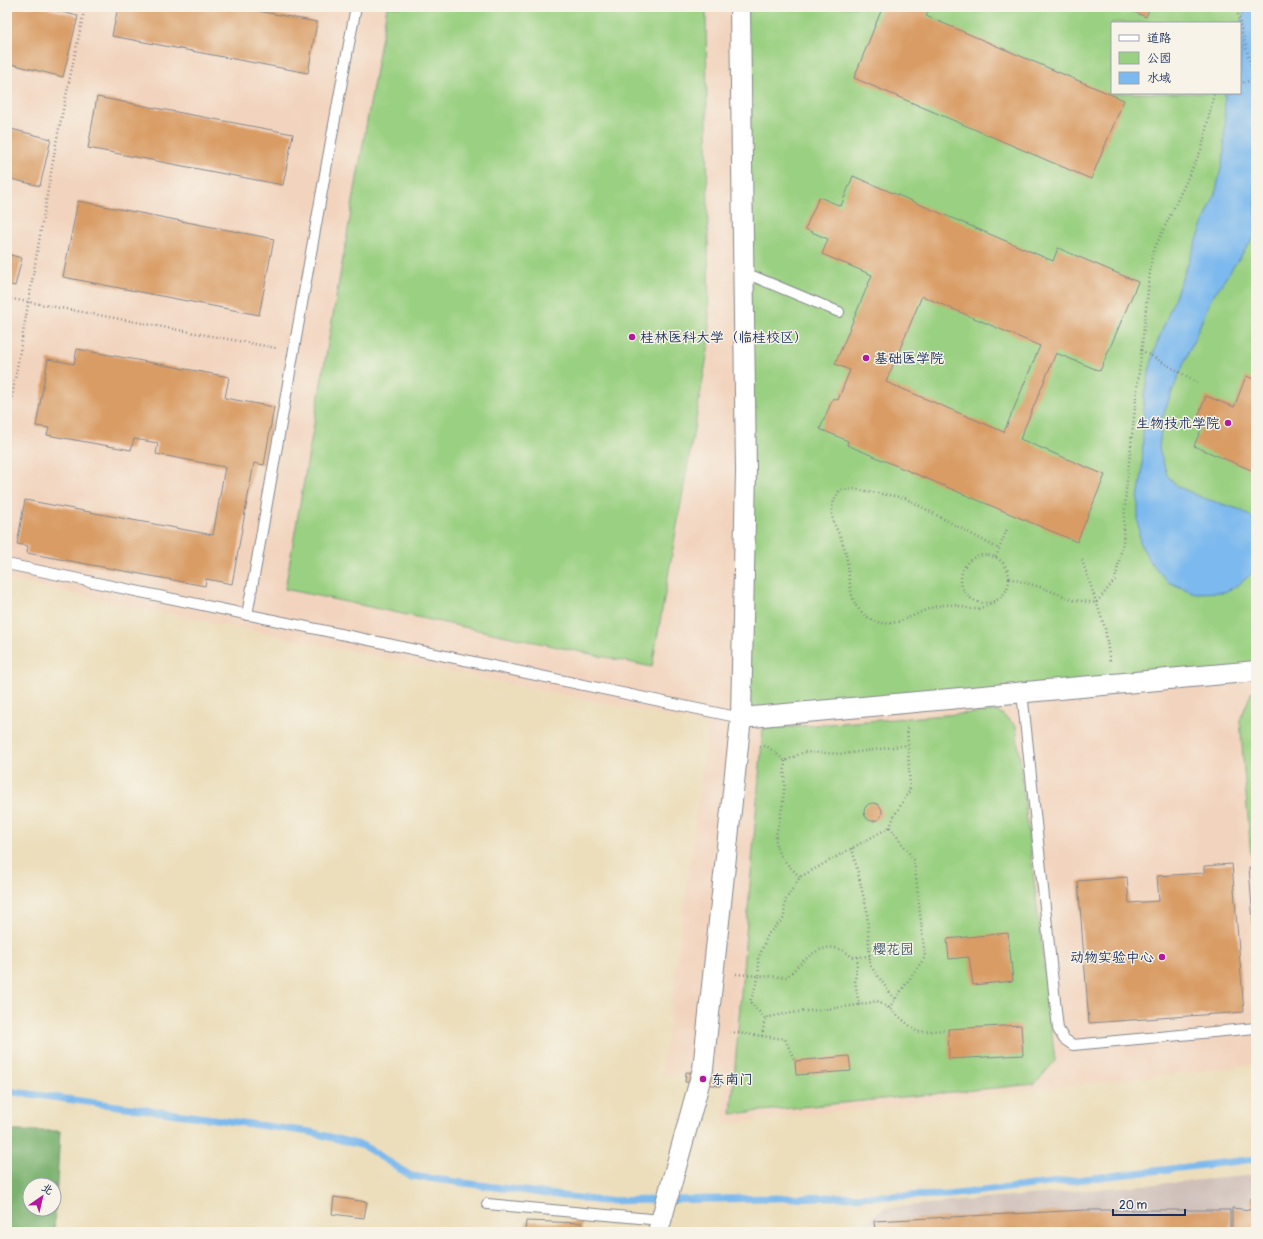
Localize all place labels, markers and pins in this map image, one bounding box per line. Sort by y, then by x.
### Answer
place label: 桂林医科大学（临桂校区） [640,329,808,346]
marker: 桂林医科大学（临桂校区） [627,332,637,342]
place label: 基础医学院 [874,350,944,367]
marker: 基础医学院 [861,353,871,363]
place label: 生物技术学院 [1136,415,1220,432]
marker: 生物技术学院 [1223,418,1233,428]
place label: 动物实验中心 [1070,949,1154,966]
marker: 动物实验中心 [1157,952,1167,962]
place label: 东南门 [711,1071,753,1088]
marker: 东南门 [698,1074,708,1084]

